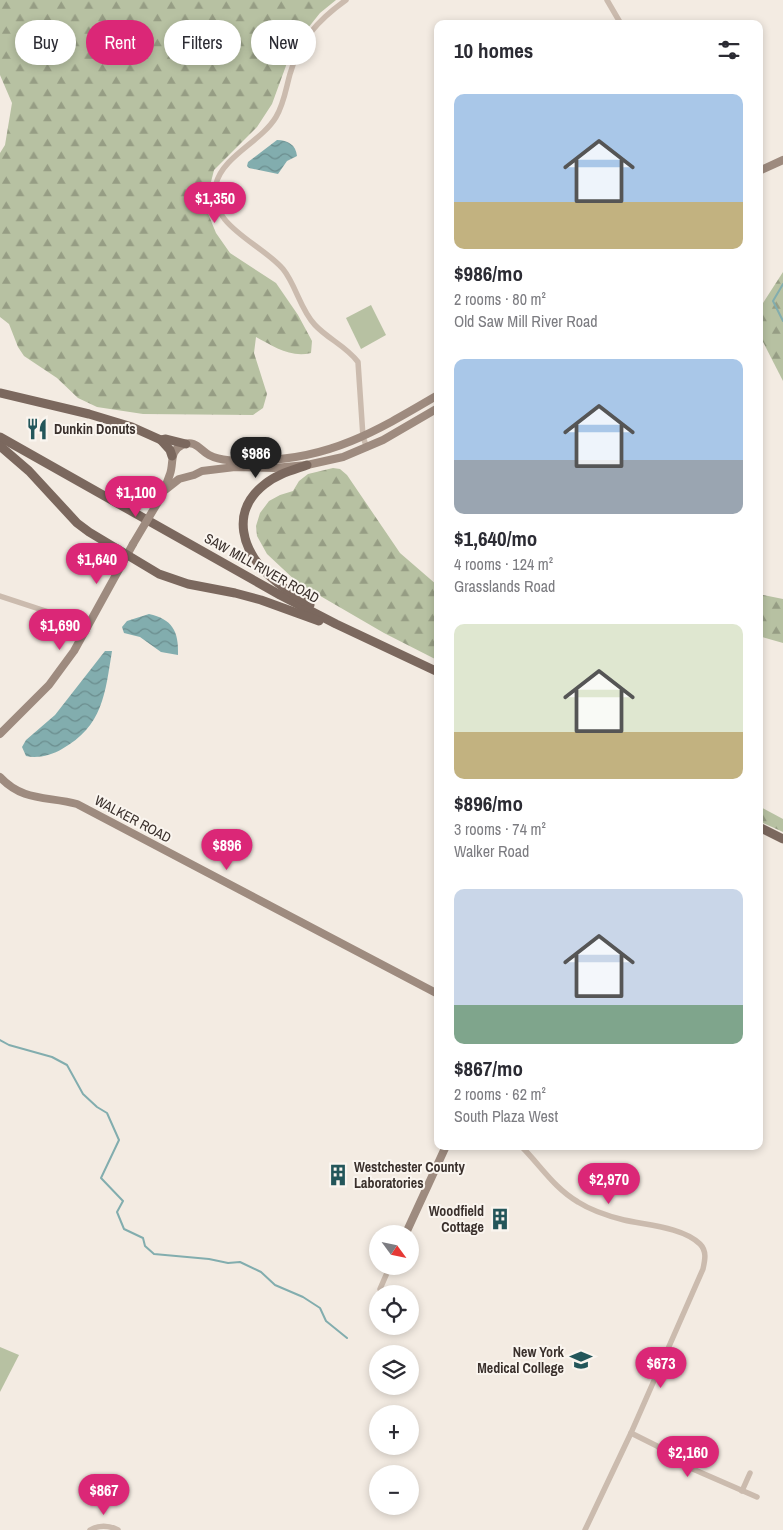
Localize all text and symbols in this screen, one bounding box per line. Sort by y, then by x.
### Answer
chip: Buy [15,20,76,65]
chip: Rent [86,20,154,65]
chip: Filters [164,20,241,65]
chip: New [251,20,316,65]
text: 10 homes [454,36,533,65]
icon: filters [715,36,743,64]
icon: home [554,126,644,216]
pin: $1,350 [174,182,256,224]
text: $1,350 [195,187,235,209]
text: $986/mo [454,259,523,288]
text: 2 rooms · 80 m² [454,288,546,310]
text: Old Saw Mill River Road [454,310,598,332]
icon: home [554,391,644,481]
restaurant icon: Dunkin Donuts [24,416,50,442]
place label: Dunkin Donuts [54,420,136,438]
pin: $986 [226,436,286,479]
text: $986 [241,442,271,464]
pin: $1,100 [95,476,177,518]
text: $1,100 [116,481,156,503]
text: $1,640/mo [454,524,537,553]
street label: SAW MILL RIVER ROAD [201,529,323,607]
pin: $1,640 [56,542,138,585]
text: $1,640 [77,548,117,570]
text: 4 rooms · 124 m² [454,553,553,575]
text: Grasslands Road [454,575,555,597]
pin: $1,690 [19,608,101,651]
text: $1,690 [40,614,80,636]
icon: home [554,656,644,746]
text: $896/mo [454,789,523,818]
street label: WALKER ROAD [92,791,174,847]
text: 3 rooms · 74 m² [454,818,546,840]
pin: $896 [197,828,257,871]
text: $896 [212,834,242,856]
text: Walker Road [454,840,529,862]
icon: home [554,921,644,1011]
text: $867/mo [454,1054,523,1083]
text: 2 rooms · 62 m² [454,1083,546,1105]
text: South Plaza West [454,1105,558,1127]
place label: Westchester County Laboratories [354,1158,465,1192]
building icon: Westchester County Laboratories [325,1162,351,1188]
pin: $2,970 [568,1162,650,1205]
text: $2,970 [589,1168,629,1190]
place label: Woodfield Cottage [429,1202,484,1236]
building icon: Woodfield Cottage [487,1206,513,1232]
north arrow [369,1225,419,1275]
map controls [369,1225,419,1515]
button: locate [369,1285,419,1335]
place label: New York Medical College [477,1343,565,1377]
button: layers [369,1345,419,1395]
pin: $673 [631,1346,691,1389]
school or university icon: New York Medical College [568,1347,594,1373]
text: $673 [646,1352,676,1374]
button: + [369,1405,419,1455]
pin: $2,160 [647,1436,729,1478]
text: $2,160 [668,1441,708,1463]
button: − [369,1465,419,1515]
pin: $867 [74,1474,134,1516]
text: $867 [89,1479,119,1501]

